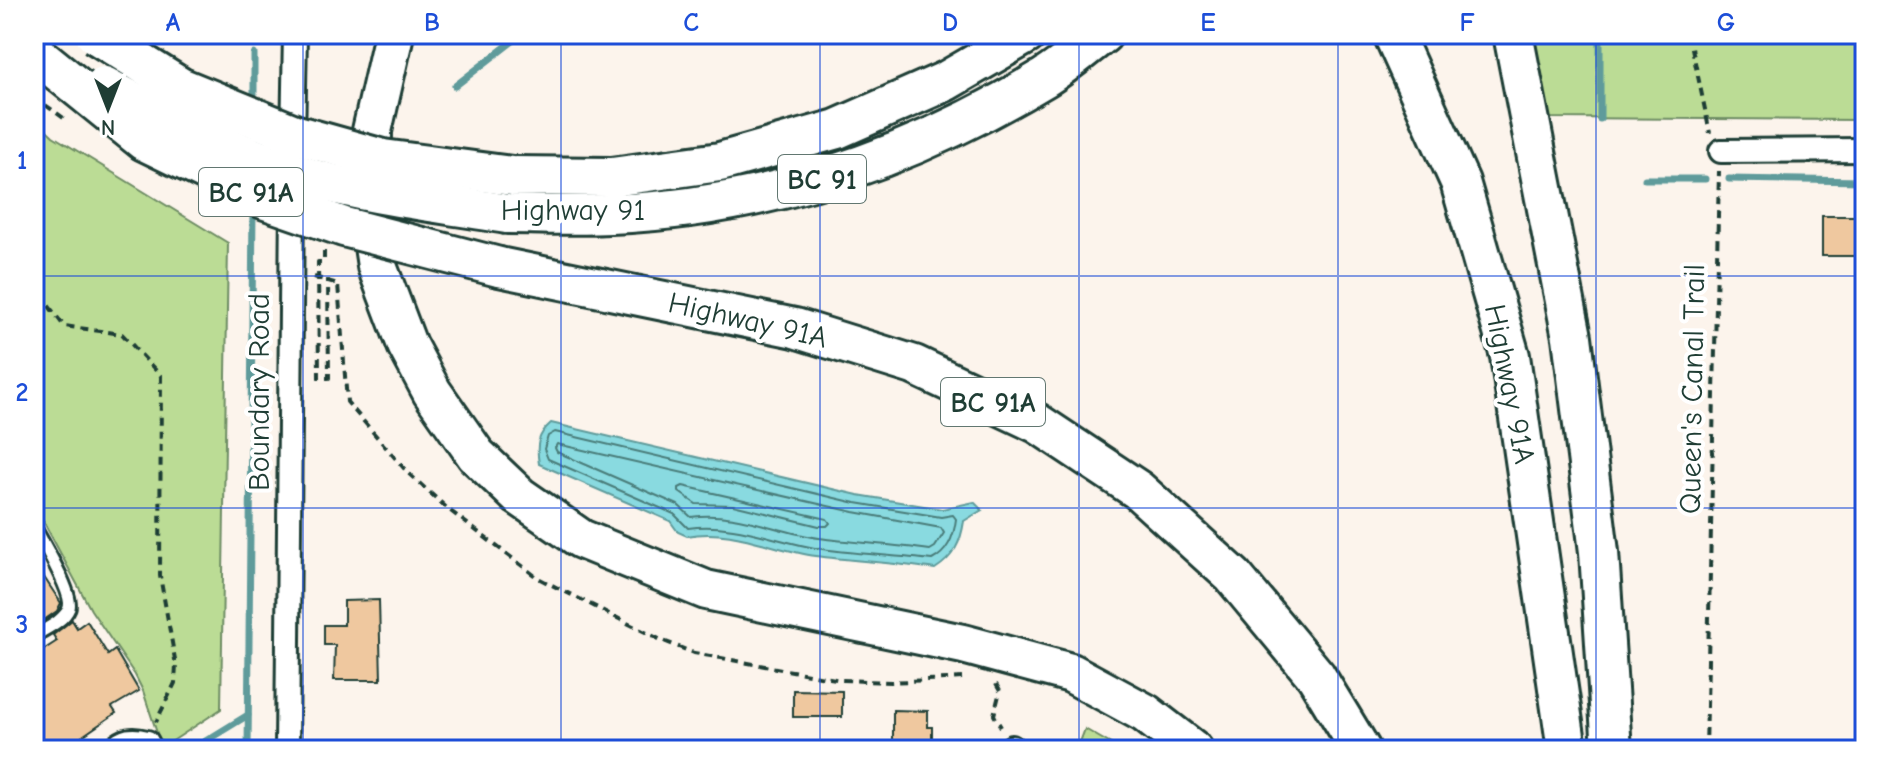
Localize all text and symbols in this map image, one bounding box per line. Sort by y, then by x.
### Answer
text: A [166,8,181,38]
text: B [424,8,440,38]
text: C [683,8,699,38]
text: D [942,8,958,38]
text: E [1200,8,1216,38]
text: F [1459,8,1475,38]
text: G [1717,8,1735,38]
north arrow [68,68,148,148]
text: N [101,114,115,140]
text: 1 [17,146,27,176]
road number: BC 91 [778,155,866,203]
road number: BC 91A [199,168,303,216]
street label: Highway 91 [501,193,645,228]
street label: Queen's Canal Trail [1673,264,1712,514]
street label: Highway 91A [665,285,831,356]
street label: Boundary Road [242,293,277,491]
street label: Highway 91A [1477,301,1542,467]
text: 2 [16,378,28,408]
road number: BC 91A [941,378,1045,426]
text: 3 [16,610,28,640]

